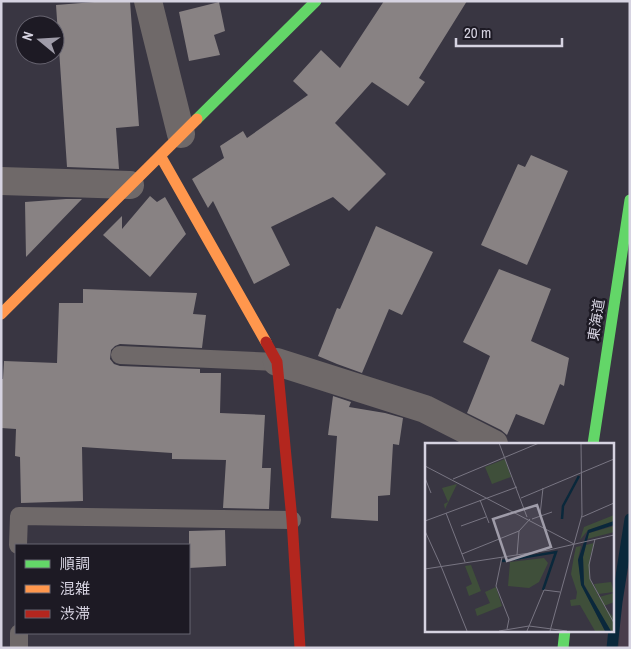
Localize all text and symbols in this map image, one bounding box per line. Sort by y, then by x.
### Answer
north arrow [15,15,65,65]
scale bar [456,15,562,47]
text: 20 m [464,22,491,43]
text: N [18,29,37,43]
street label: 東海道 [584,298,608,342]
inset map [425,443,614,632]
legend [15,544,190,634]
text: 順調 [60,553,90,574]
text: 混雑 [60,578,90,599]
text: 渋滞 [60,603,90,624]

